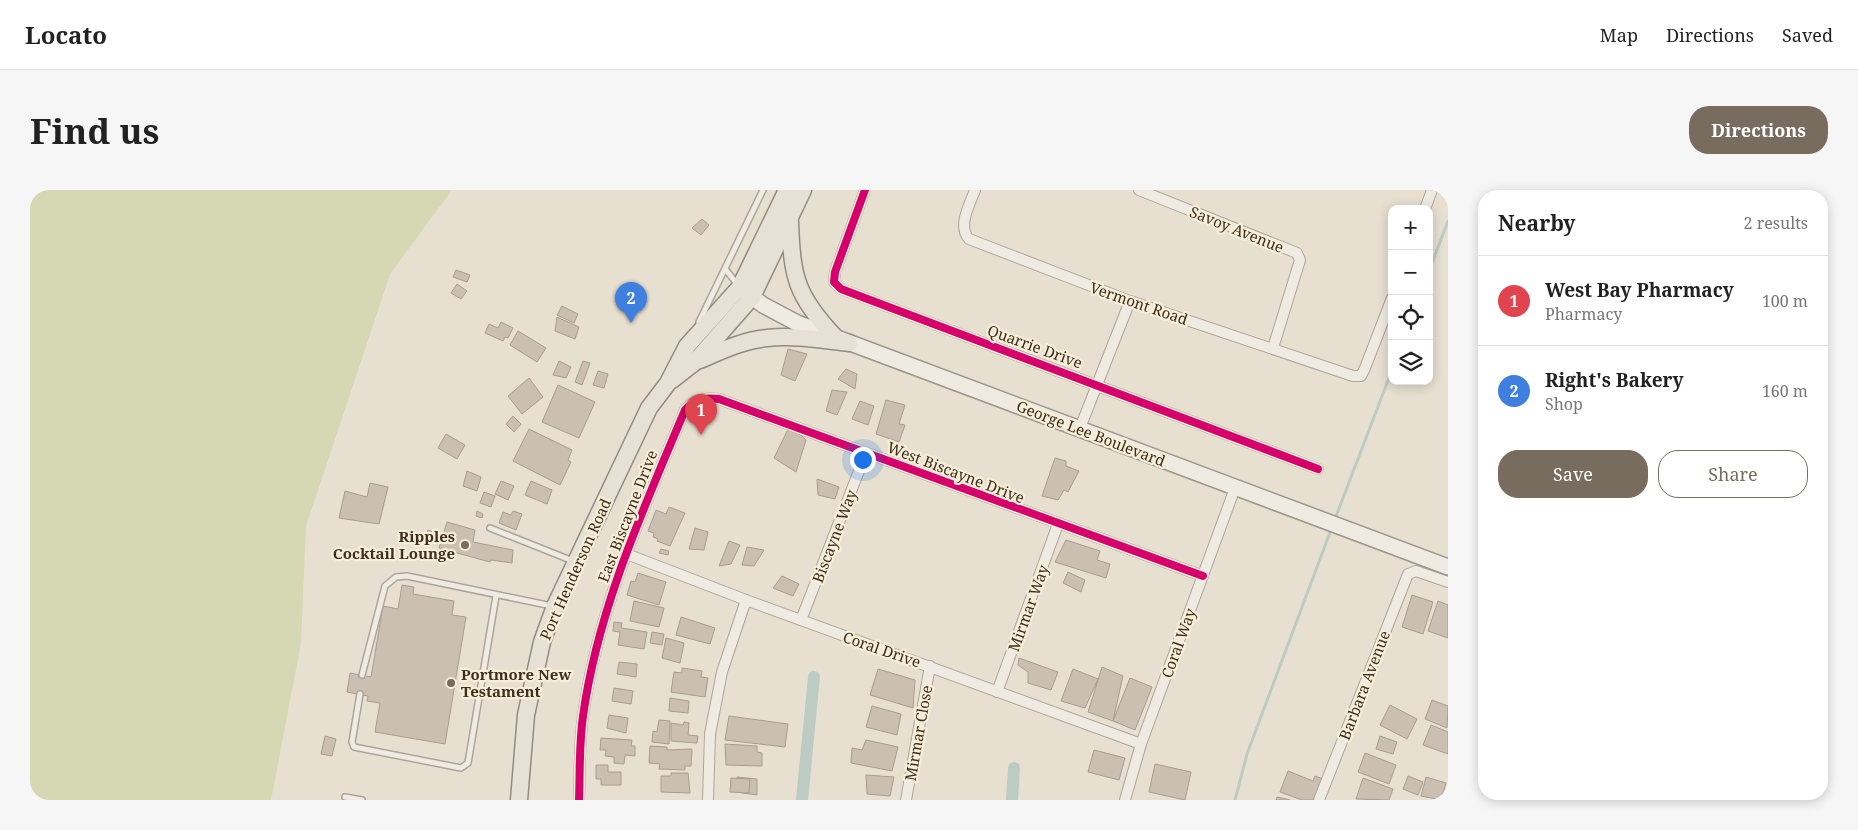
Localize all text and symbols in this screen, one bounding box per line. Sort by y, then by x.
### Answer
text: Locato [25,18,107,51]
text: Map [1600,23,1638,47]
text: Directions [1666,23,1754,47]
text: Saved [1782,23,1833,47]
button: Directions [1689,106,1828,154]
text: Find us [30,107,159,154]
street label: Savoy Avenue [1187,201,1287,257]
map controls [1388,205,1433,385]
button: + [1388,205,1433,250]
text: Nearby [1498,209,1576,237]
text: 2 results [1744,212,1808,234]
button: − [1388,250,1433,295]
street label: Vermont Road [1087,277,1191,329]
text: West Bay Pharmacy [1545,277,1734,303]
pin: 2 [615,282,647,323]
text: 1 [1509,290,1519,312]
text: 100 m [1762,290,1808,312]
button: locate [1388,295,1433,340]
text: Pharmacy [1545,303,1622,325]
street label: Quarrie Drive [985,320,1085,372]
button: layers [1388,340,1433,385]
text: Right's Bakery [1545,367,1684,393]
text: 2 [1509,380,1519,402]
text: 160 m [1762,380,1808,402]
text: Shop [1545,393,1583,415]
pin: 1 [685,394,717,435]
street label: George Lee Boulevard [1014,395,1168,471]
street label: West Biscayne Drive [885,437,1027,507]
street label: East Biscayne Drive [593,447,661,585]
your location [850,447,876,473]
button: Save [1498,450,1648,498]
button: Share [1658,450,1808,498]
street label: Biscayne Way [807,486,861,585]
street label: Port Henderson Road [535,495,615,643]
place label: Ripples Cocktail Lounge [333,526,455,563]
marker: Ripples Cocktail Lounge [459,539,471,551]
street label: Mirmar Way [1003,561,1053,654]
street label: Coral Way [1156,605,1200,681]
street label: Coral Drive [840,626,924,672]
street label: Barbara Avenue [1334,627,1394,743]
place label: Portmore New Testament [461,664,571,701]
marker: Portmore New Testament [445,677,457,689]
street label: Mirmar Close [900,684,936,782]

